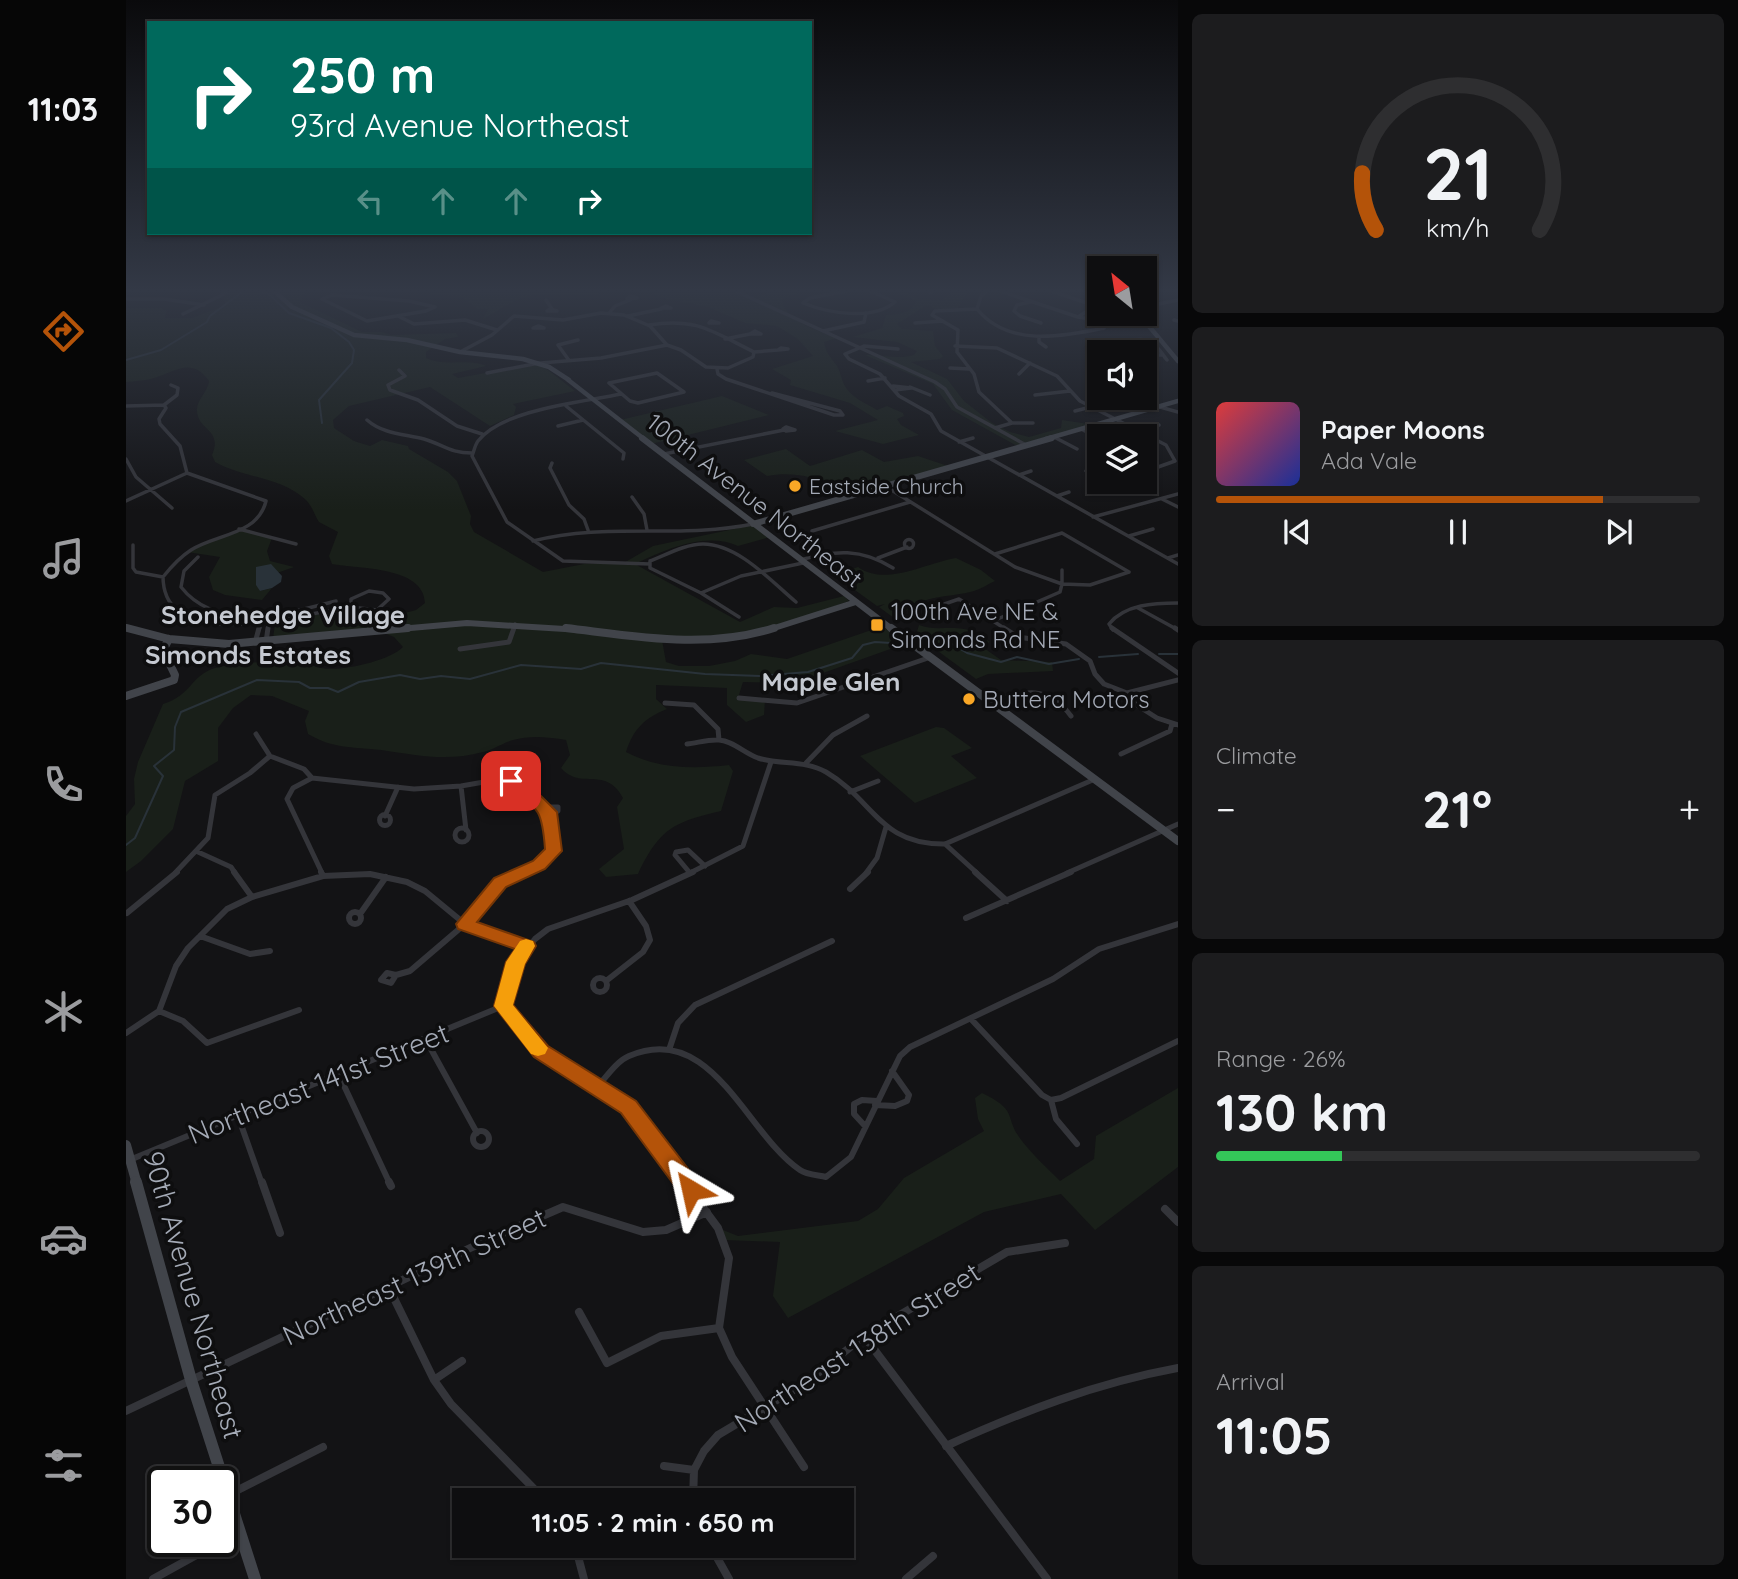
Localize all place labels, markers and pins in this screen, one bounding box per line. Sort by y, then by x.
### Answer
place label: Eastside Church [809,473,964,499]
marker: Eastside Church [787,478,803,494]
place label: 100th Ave NE & Simonds Rd NE [891,596,1060,654]
marker: 100th Ave NE & Simonds Rd NE [869,617,885,633]
place label: Buttera Motors [983,684,1149,714]
marker: Buttera Motors [961,691,977,707]
pin [481,751,541,811]

